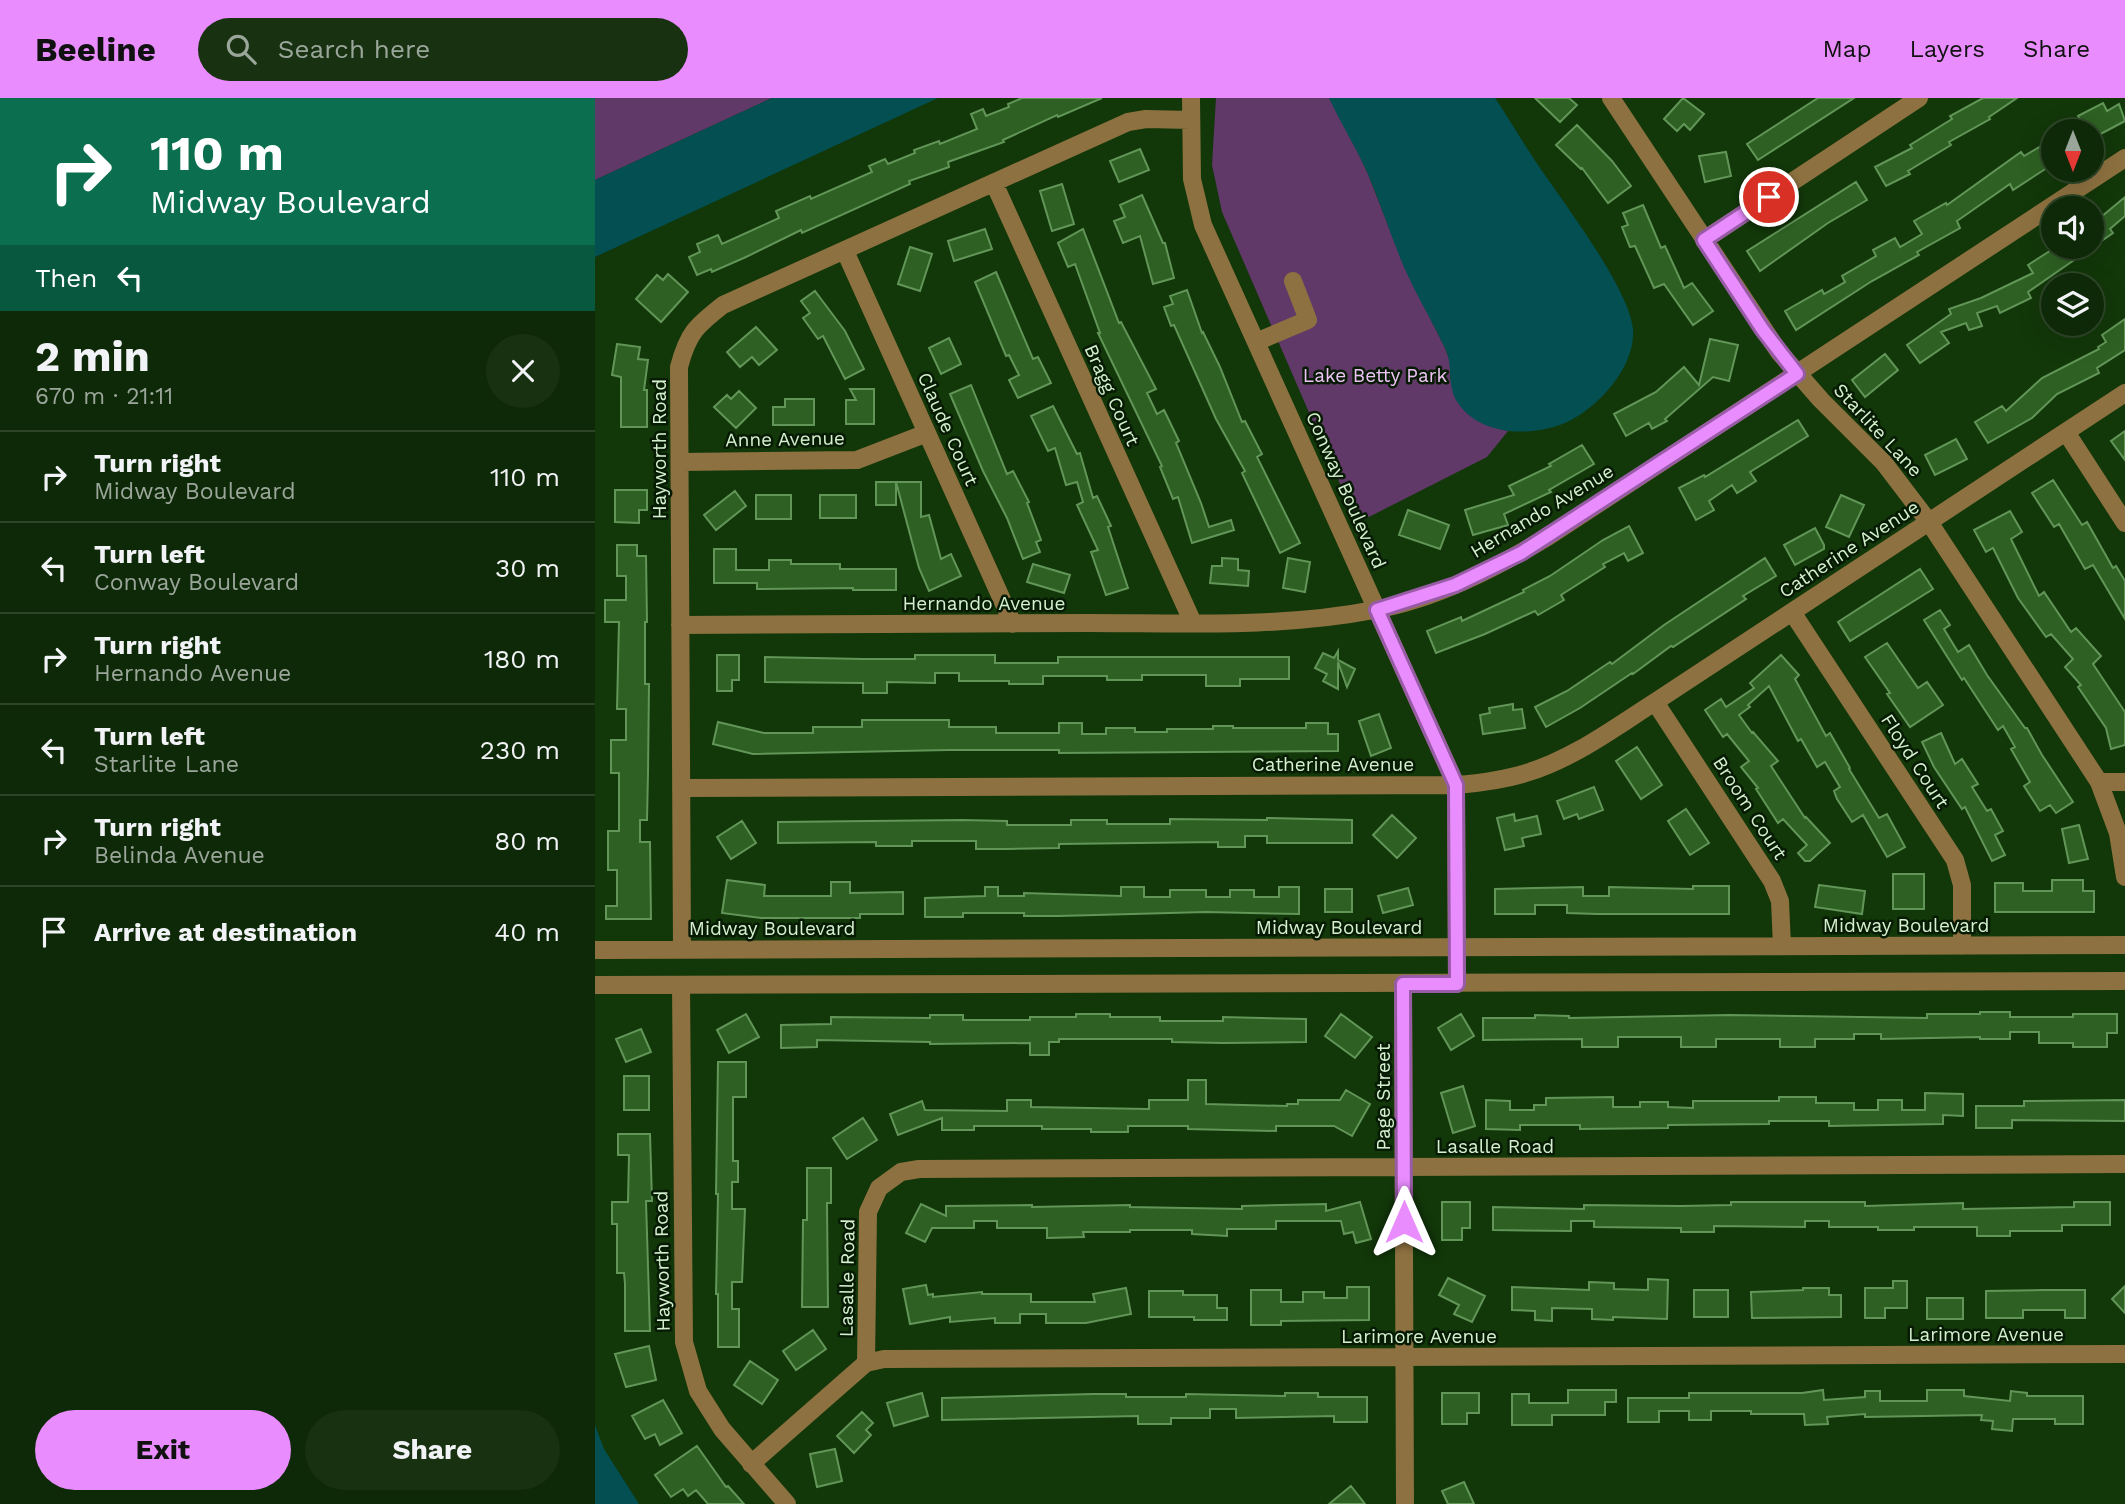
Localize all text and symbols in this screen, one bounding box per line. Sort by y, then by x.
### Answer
search box [198,18,688,81]
text: Beeline [35,30,156,69]
icon: search [222,30,260,68]
text: Search here [278,34,430,64]
text: Map [1823,35,1871,63]
text: Layers [1909,35,1985,63]
text: Share [2023,35,2090,63]
north arrow [2041,119,2103,182]
map controls [2041,119,2104,336]
text: 110 m [150,124,284,182]
icon: right [35,126,126,217]
pin [1739,167,1799,227]
icon: arrive [1750,178,1788,216]
text: Midway Boulevard [150,183,431,221]
button: sound [2041,196,2104,259]
icon: left [111,259,149,297]
text: Then [35,263,97,293]
button: layers [2041,273,2104,336]
text: 2 min [35,332,150,381]
button: close [486,334,560,408]
street label: Bragg Court [1079,341,1145,449]
park label: Lake Betty Park [1303,364,1447,387]
street label: Claude Court [913,369,983,489]
street label: Starlite Lane [1829,378,1927,482]
street label: Hayworth Road [648,379,671,519]
text: 670 m · 21:11 [35,383,173,410]
street label: Conway Boulevard [1301,408,1391,572]
street label: Anne Avenue [725,426,845,452]
text: Turn right [94,448,221,478]
icon: right [35,458,73,496]
street label: Hernando Avenue [1466,459,1618,563]
text: 110 m [490,462,560,492]
text: Midway Boulevard [94,478,296,505]
street label: Catherine Avenue [1775,495,1923,603]
text: Turn left [94,539,205,569]
icon: left [35,549,73,587]
text: 30 m [495,553,560,583]
text: Conway Boulevard [94,569,299,596]
street label: Hernando Avenue [902,592,1066,615]
text: Turn right [94,630,221,660]
icon: right [35,640,73,678]
text: 180 m [484,644,560,674]
text: Hernando Avenue [94,660,291,687]
street label: Floyd Court [1876,709,1954,813]
text: Turn left [94,721,205,751]
icon: left [35,731,73,769]
text: 230 m [480,735,560,765]
text: Starlite Lane [94,751,239,778]
street label: Broom Court [1708,752,1792,864]
street label: Catherine Avenue [1252,753,1414,776]
text: Turn right [94,812,221,842]
icon: right [35,822,73,860]
text: 80 m [494,826,560,856]
text: Belinda Avenue [94,842,265,869]
icon: arrive [35,913,73,951]
street label: Midway Boulevard [1823,914,1989,937]
street label: Midway Boulevard [1256,916,1422,939]
text: Arrive at destination [94,917,357,947]
text: 40 m [494,917,560,947]
street label: Midway Boulevard [689,917,855,940]
street label: Page Street [1372,1043,1395,1151]
street label: Lasalle Road [1436,1135,1554,1158]
position arrow [1367,1185,1441,1259]
street label: Hayworth Road [649,1191,675,1331]
street label: Lasalle Road [834,1219,860,1337]
street label: Larimore Avenue [1908,1323,2064,1346]
street label: Larimore Avenue [1341,1325,1497,1348]
button: Exit [35,1410,291,1490]
button: Share [305,1410,560,1490]

